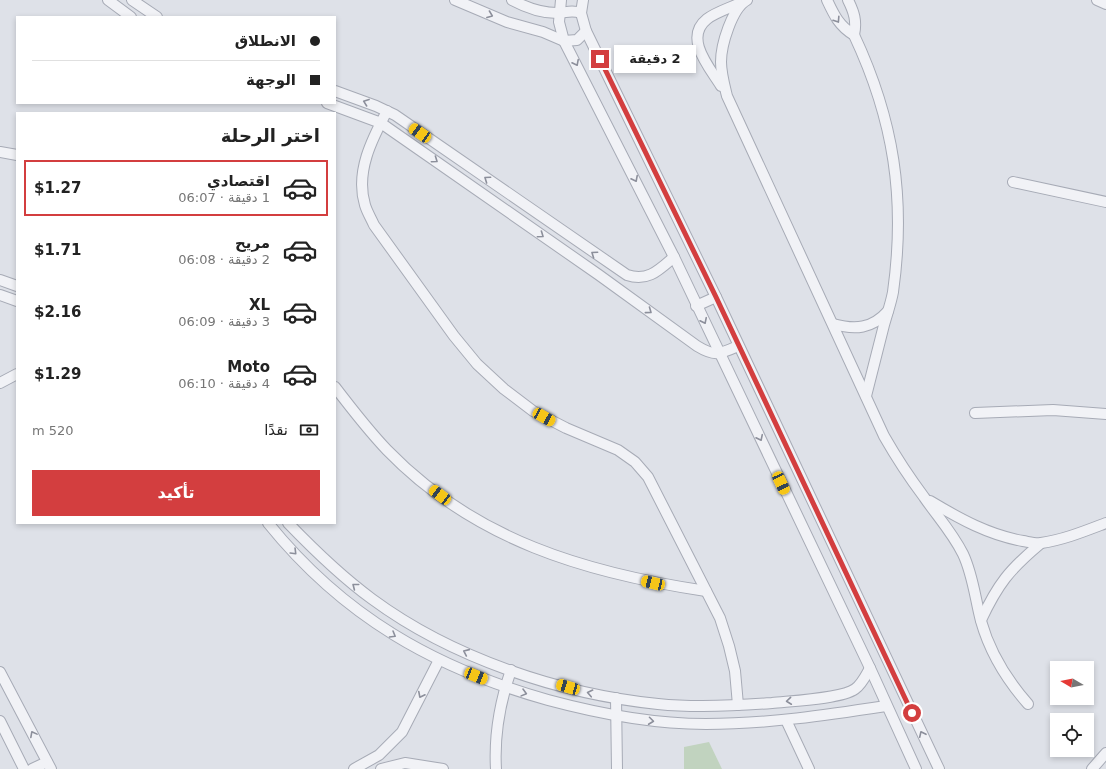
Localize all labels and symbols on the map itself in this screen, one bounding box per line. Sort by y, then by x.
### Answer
one-way arrow [486,11,493,19]
one-way arrow [832,16,840,23]
callout: 2 دقيقة [614,45,696,73]
route end [591,50,609,68]
one-way arrow [571,59,579,66]
one-way arrow [363,99,370,107]
car [407,121,433,145]
one-way arrow [430,155,437,162]
one-way arrow [630,175,637,182]
one-way arrow [485,177,492,184]
one-way arrow [537,230,544,238]
one-way arrow [591,251,598,259]
one-way arrow [645,306,652,314]
one-way arrow [699,317,707,325]
car [531,406,557,428]
one-way arrow [755,434,763,442]
car [770,470,792,496]
car [427,483,453,507]
one-way arrow [289,547,297,555]
car [640,574,666,592]
one-way arrow [353,583,360,590]
one-way arrow [389,631,396,638]
one-way arrow [463,649,470,657]
north arrow [1050,661,1094,705]
car [463,666,489,686]
car [555,678,581,696]
one-way arrow [521,688,528,697]
one-way arrow [587,689,593,698]
one-way arrow [418,691,426,698]
one-way arrow [786,696,792,705]
route start [903,704,921,722]
one-way arrow [648,716,654,725]
one-way arrow [919,730,927,738]
one-way arrow [30,731,38,739]

